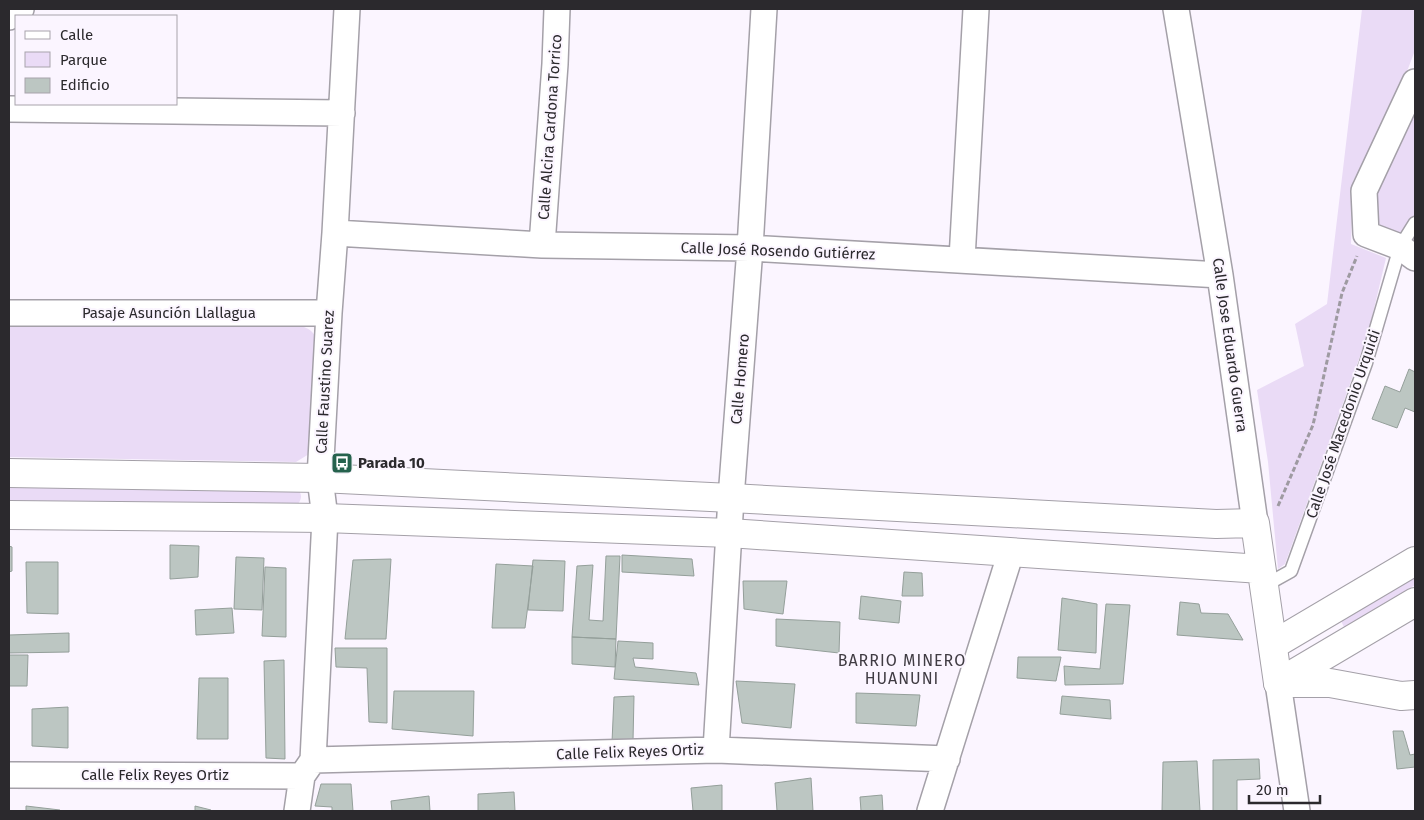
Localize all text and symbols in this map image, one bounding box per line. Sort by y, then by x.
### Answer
legend [15,15,178,105]
text: Calle [60,26,93,44]
street label: Calle Alcira Cardona Torrico [535,33,565,221]
text: Parque [60,51,107,69]
text: Edificio [60,76,110,94]
street label: Calle José Rosendo Gutiérrez [680,239,876,263]
street label: Calle Jose Eduardo Guerra [1209,257,1251,433]
street label: Pasaje Asunción Llallagua [82,304,256,322]
street label: Calle Faustino Suarez [312,309,338,454]
street label: Calle José Macedonio Urquidi [1302,327,1384,521]
street label: Calle Homero [727,333,753,425]
bus stop icon: Parada 10 [330,451,354,475]
place label: Parada 10 [358,454,425,472]
district label: BARRIO MINERO HUANUNI [838,651,966,688]
street label: Calle Felix Reyes Ortiz [556,740,705,764]
street label: Calle Felix Reyes Ortiz [81,766,229,784]
scale bar [1249,772,1320,804]
text: 20 m [1256,781,1289,799]

